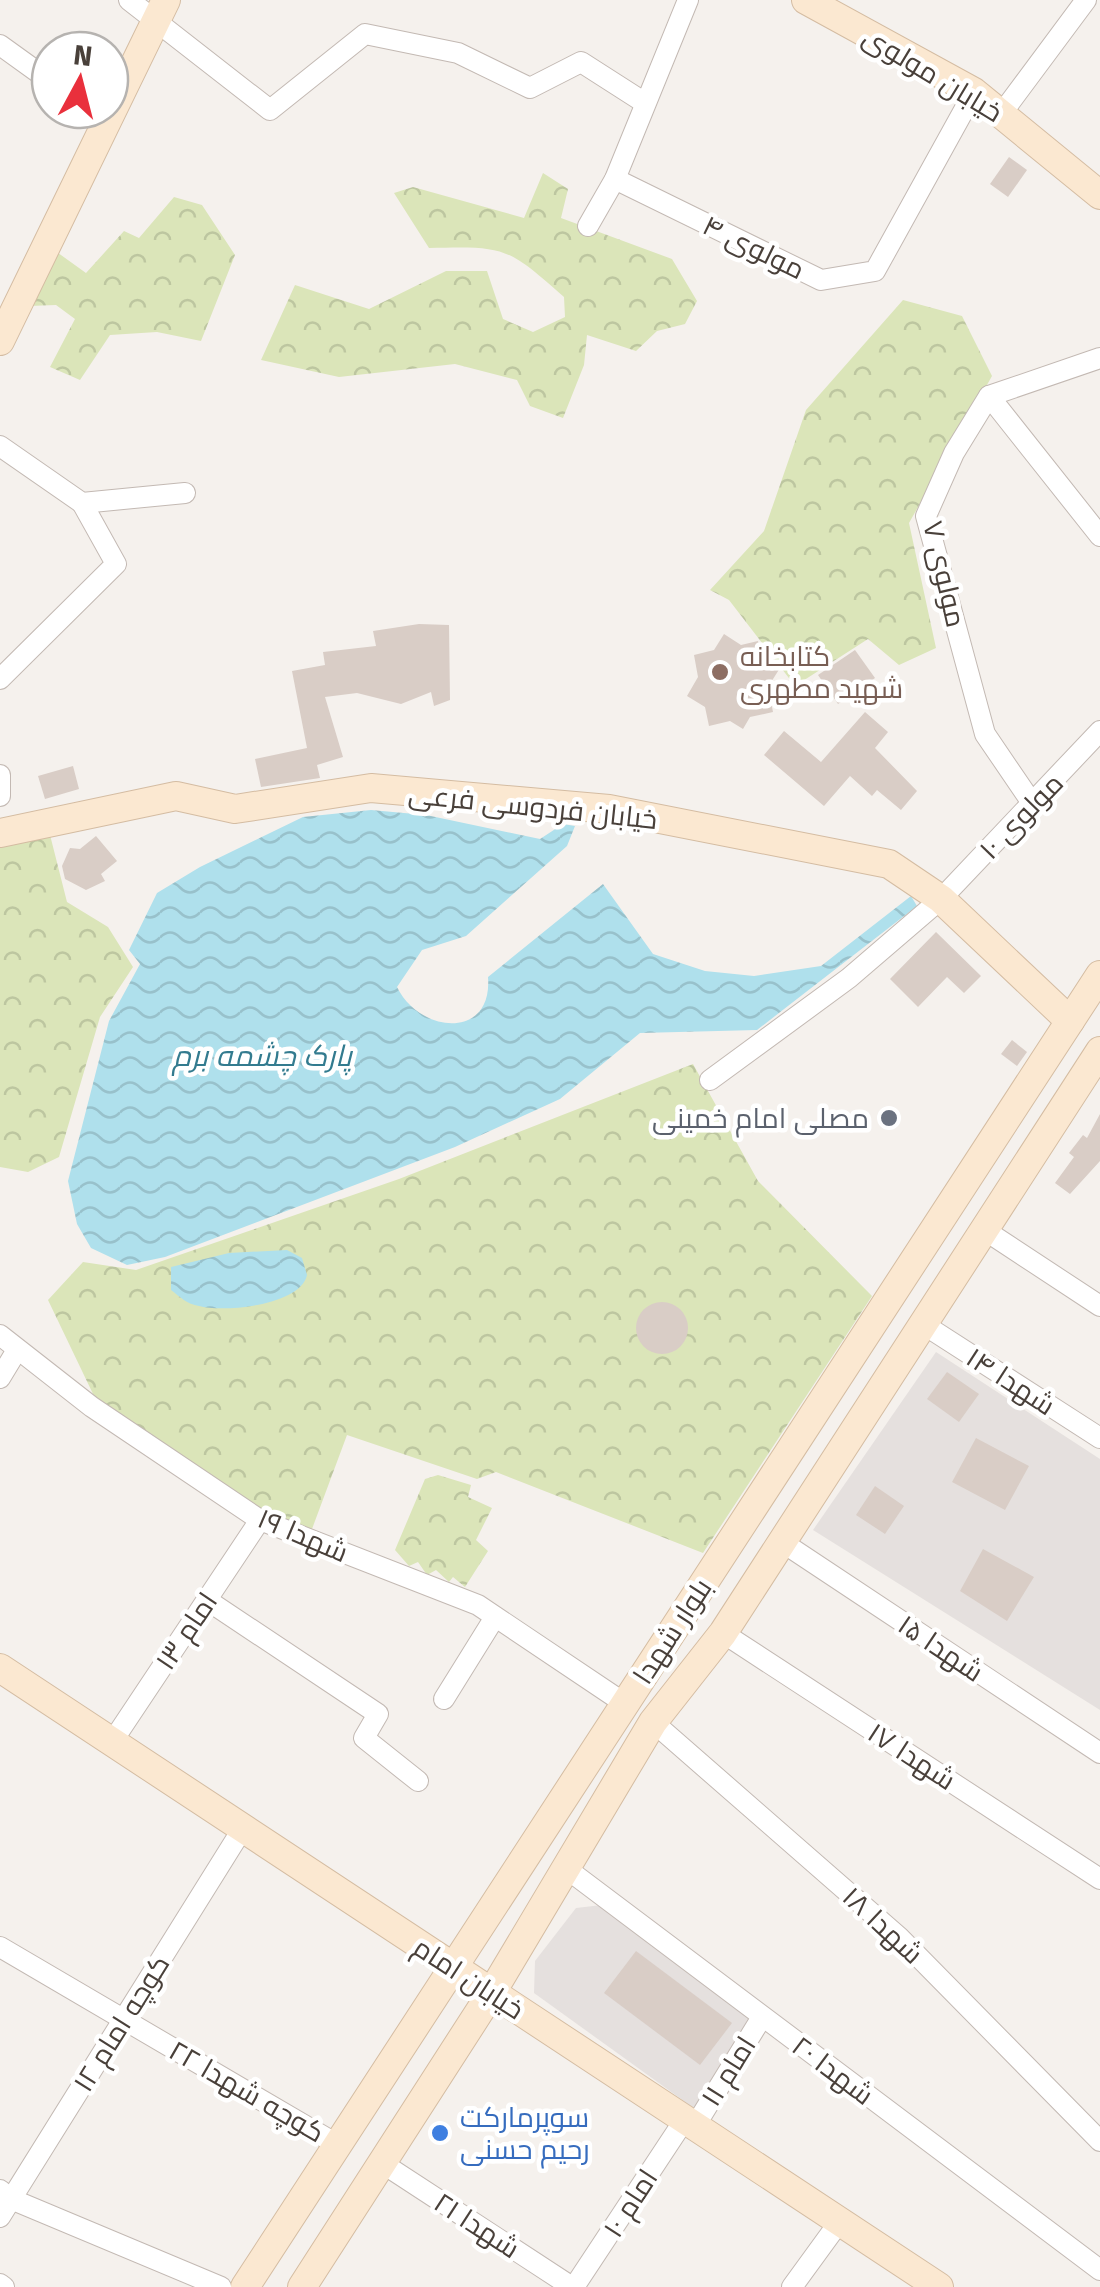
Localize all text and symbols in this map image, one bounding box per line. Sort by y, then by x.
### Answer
street label: خیابان مولوی [857,20,1009,129]
north arrow [30,30,130,130]
text: N [72,38,94,73]
street label: مولوی ۴ [697,209,810,286]
street label: مولوی ۷ [916,518,973,630]
place label: کتابخانه شهید مطهری [740,640,903,705]
marker: کتابخانه شهید مطهری [709,661,731,683]
street label: مولوی ۱۰ [973,767,1070,866]
street label: خیابان فردوسی فرعی [407,777,659,836]
water label: پارک چشمه برم [171,1038,354,1076]
place label: مصلی امام خمینی [652,1102,869,1138]
marker: مصلی امام خمینی [878,1107,900,1129]
street label: شهدا ۱۴ [960,1341,1061,1422]
street label: شهدا ۱۹ [253,1502,353,1569]
street label: بلوار شهدا [626,1572,719,1690]
street label: امام ۱۳ [149,1586,227,1678]
street label: شهدا ۱۵ [892,1608,990,1689]
street label: شهدا ۱۷ [862,1716,962,1797]
street label: شهدا ۱۸ [836,1880,930,1971]
street label: خیابان امام [406,1931,530,2029]
street label: کوچه امام ۱۲ [66,1949,179,2099]
street label: شهدا ۲۰ [785,2029,880,2112]
street label: امام ۱۱ [694,2030,765,2114]
street label: کوچه شهدا ۲۲ [162,2034,330,2151]
place label: سوپرمارکت رحیم حسنی [460,2101,590,2169]
marker: سوپرمارکت رحیم حسنی [429,2122,451,2144]
street label: امام ۱۰ [596,2163,667,2245]
street label: شهدا ۲۱ [428,2186,526,2265]

